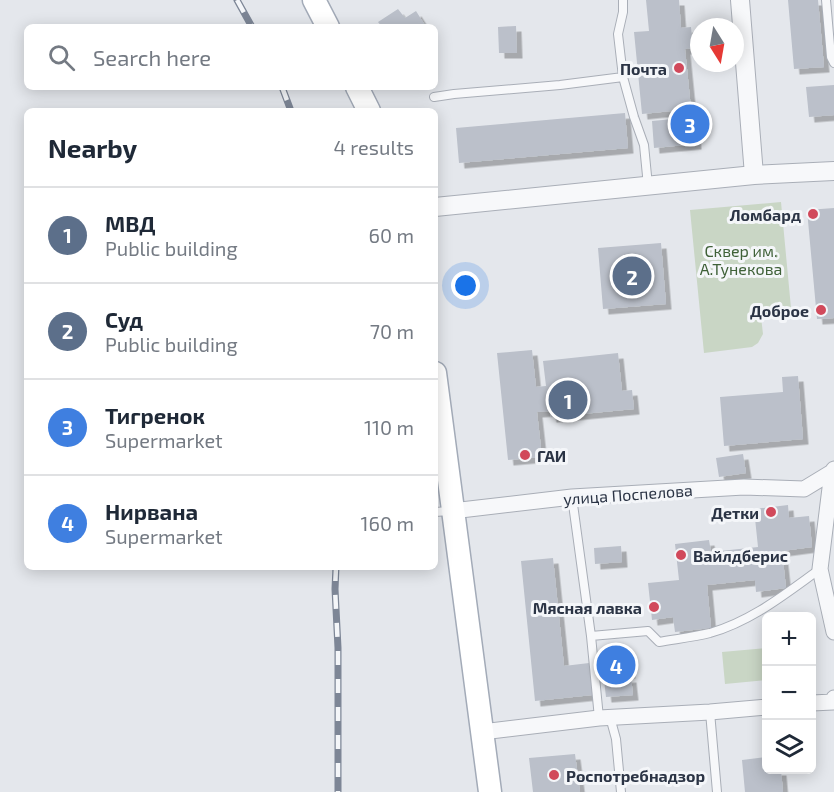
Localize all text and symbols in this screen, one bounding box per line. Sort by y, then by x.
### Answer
north arrow [690,18,744,72]
search box [24,24,438,90]
icon: search [45,41,78,74]
text: Search here [93,44,211,70]
place label: Почта [620,59,667,78]
marker: Почта [672,61,686,75]
pin: 3 [670,102,710,146]
text: Nearby [48,132,137,163]
text: 4 results [334,135,414,159]
place label: Ломбард [730,205,801,224]
marker: Ломбард [806,207,820,221]
text: МВД [105,210,156,236]
text: 1 [63,223,72,247]
text: 60 m [369,223,414,247]
text: Public building [105,236,238,260]
park label: Сквер им. А.Тунекова [700,241,782,279]
pin: 2 [612,254,652,298]
your location [451,271,480,300]
place label: Доброе [750,301,809,320]
marker: Доброе [814,303,828,317]
text: Суд [105,306,143,332]
text: 2 [62,319,73,343]
text: 70 m [370,319,414,343]
text: Public building [105,332,238,356]
pin: 1 [548,378,588,422]
text: Тигренок [105,402,205,428]
text: 3 [62,415,73,439]
text: 110 m [364,415,414,439]
text: Supermarket [105,428,223,452]
place label: ГАИ [537,446,566,465]
marker: ГАИ [518,448,532,462]
street label: улица Поспелова [563,480,693,509]
text: Нирвана [105,498,198,524]
place label: Детки [711,503,759,522]
marker: Детки [764,505,778,519]
text: 4 [61,511,74,535]
text: 160 m [361,511,414,535]
text: Supermarket [105,524,223,548]
place label: Вайлдберис [693,546,788,565]
marker: Вайлдберис [674,548,688,562]
place label: Мясная лавка [533,598,642,617]
marker: Мясная лавка [647,600,661,614]
map controls [762,612,816,774]
button: + [762,612,816,666]
pin: 4 [596,642,636,688]
button: − [762,666,816,720]
button: layers [762,720,816,774]
place label: Роспотребнадзор [566,766,705,785]
marker: Роспотребнадзор [547,768,561,782]

